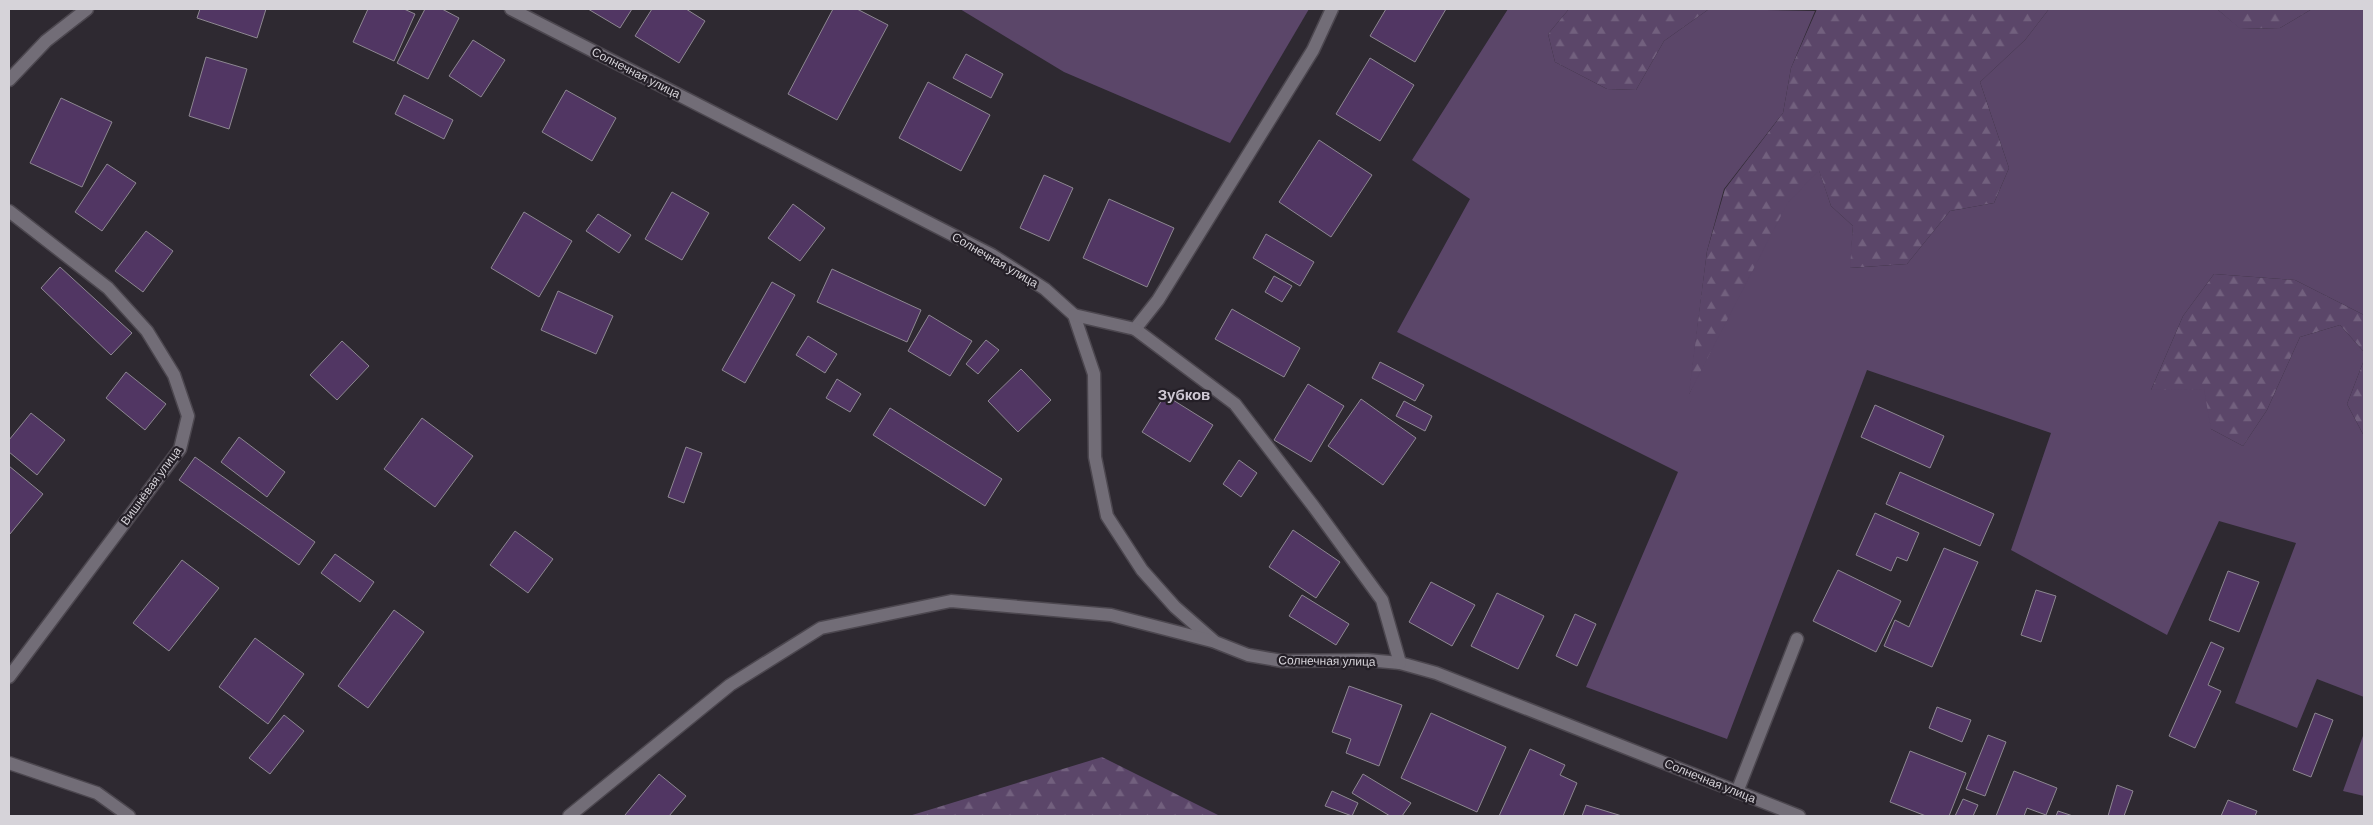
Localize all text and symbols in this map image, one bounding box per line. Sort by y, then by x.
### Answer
street label: Солнечная улица [589,44,683,102]
street label: Солнечная улица [949,229,1041,291]
district label: Зубков [1158,385,1210,405]
street label: Вишнёвая улица [117,443,185,528]
street label: Солнечная улица [1278,652,1376,670]
street label: Солнечная улица [1662,755,1758,807]

